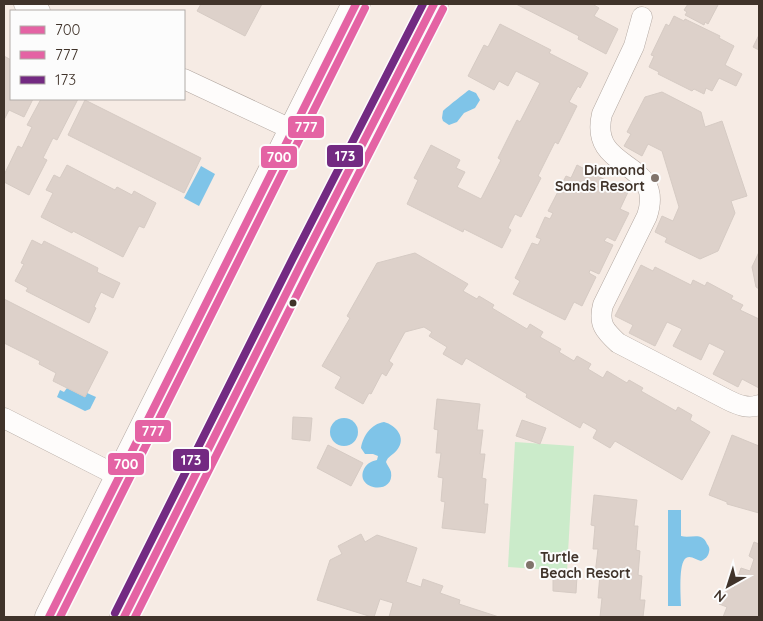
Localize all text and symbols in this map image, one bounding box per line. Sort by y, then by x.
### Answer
legend [10,10,185,100]
text: 700 [55,20,81,39]
text: 777 [55,45,78,64]
text: 173 [55,70,76,89]
line badge: 777 [287,115,325,139]
text: 777 [294,118,318,136]
line badge: 173 [326,144,364,168]
line badge: 700 [260,145,298,169]
text: 173 [335,147,355,165]
text: 700 [267,148,292,166]
place label: Diamond Sands Resort [555,161,645,195]
marker: Diamond Sands Resort [649,172,661,184]
unlabelled marker [288,298,298,308]
line badge: 777 [134,419,172,443]
text: 777 [141,422,165,440]
line badge: 173 [172,448,210,472]
text: 173 [181,451,201,469]
line badge: 700 [107,452,145,476]
text: 700 [114,455,139,473]
place label: Turtle Beach Resort [540,548,631,582]
marker: Turtle Beach Resort [524,559,536,571]
north arrow [703,561,753,611]
text: N [710,586,729,606]

